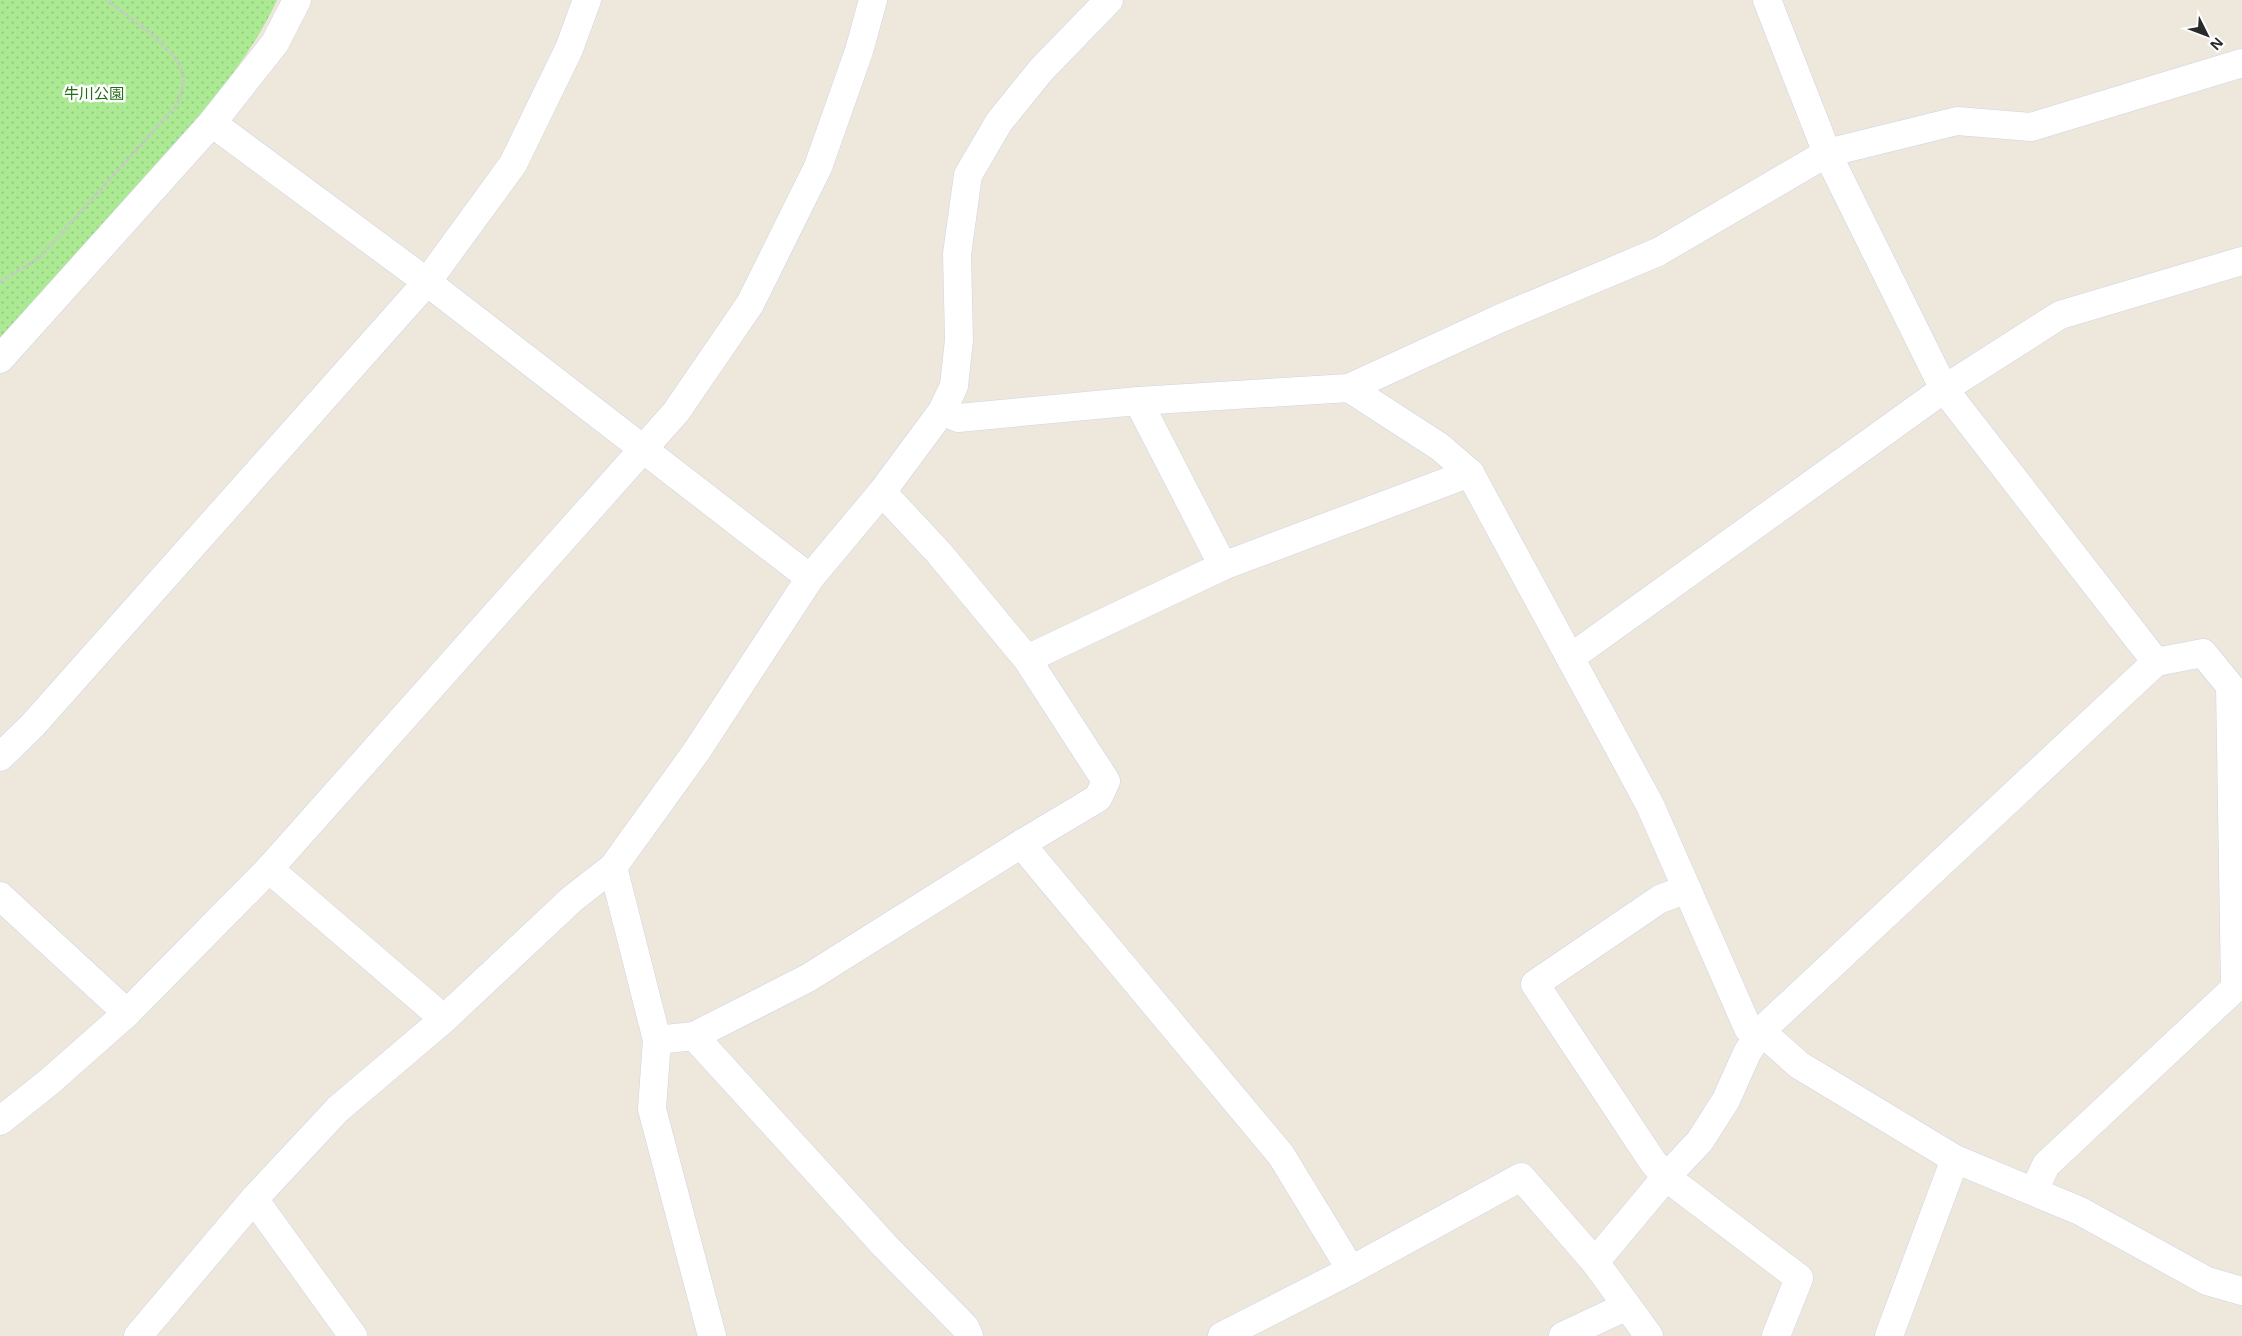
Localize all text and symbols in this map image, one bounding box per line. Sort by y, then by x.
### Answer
north arrow [2182,10,2232,60]
text: N [2206,33,2228,55]
park label: 牛川公園 [64,83,124,103]

